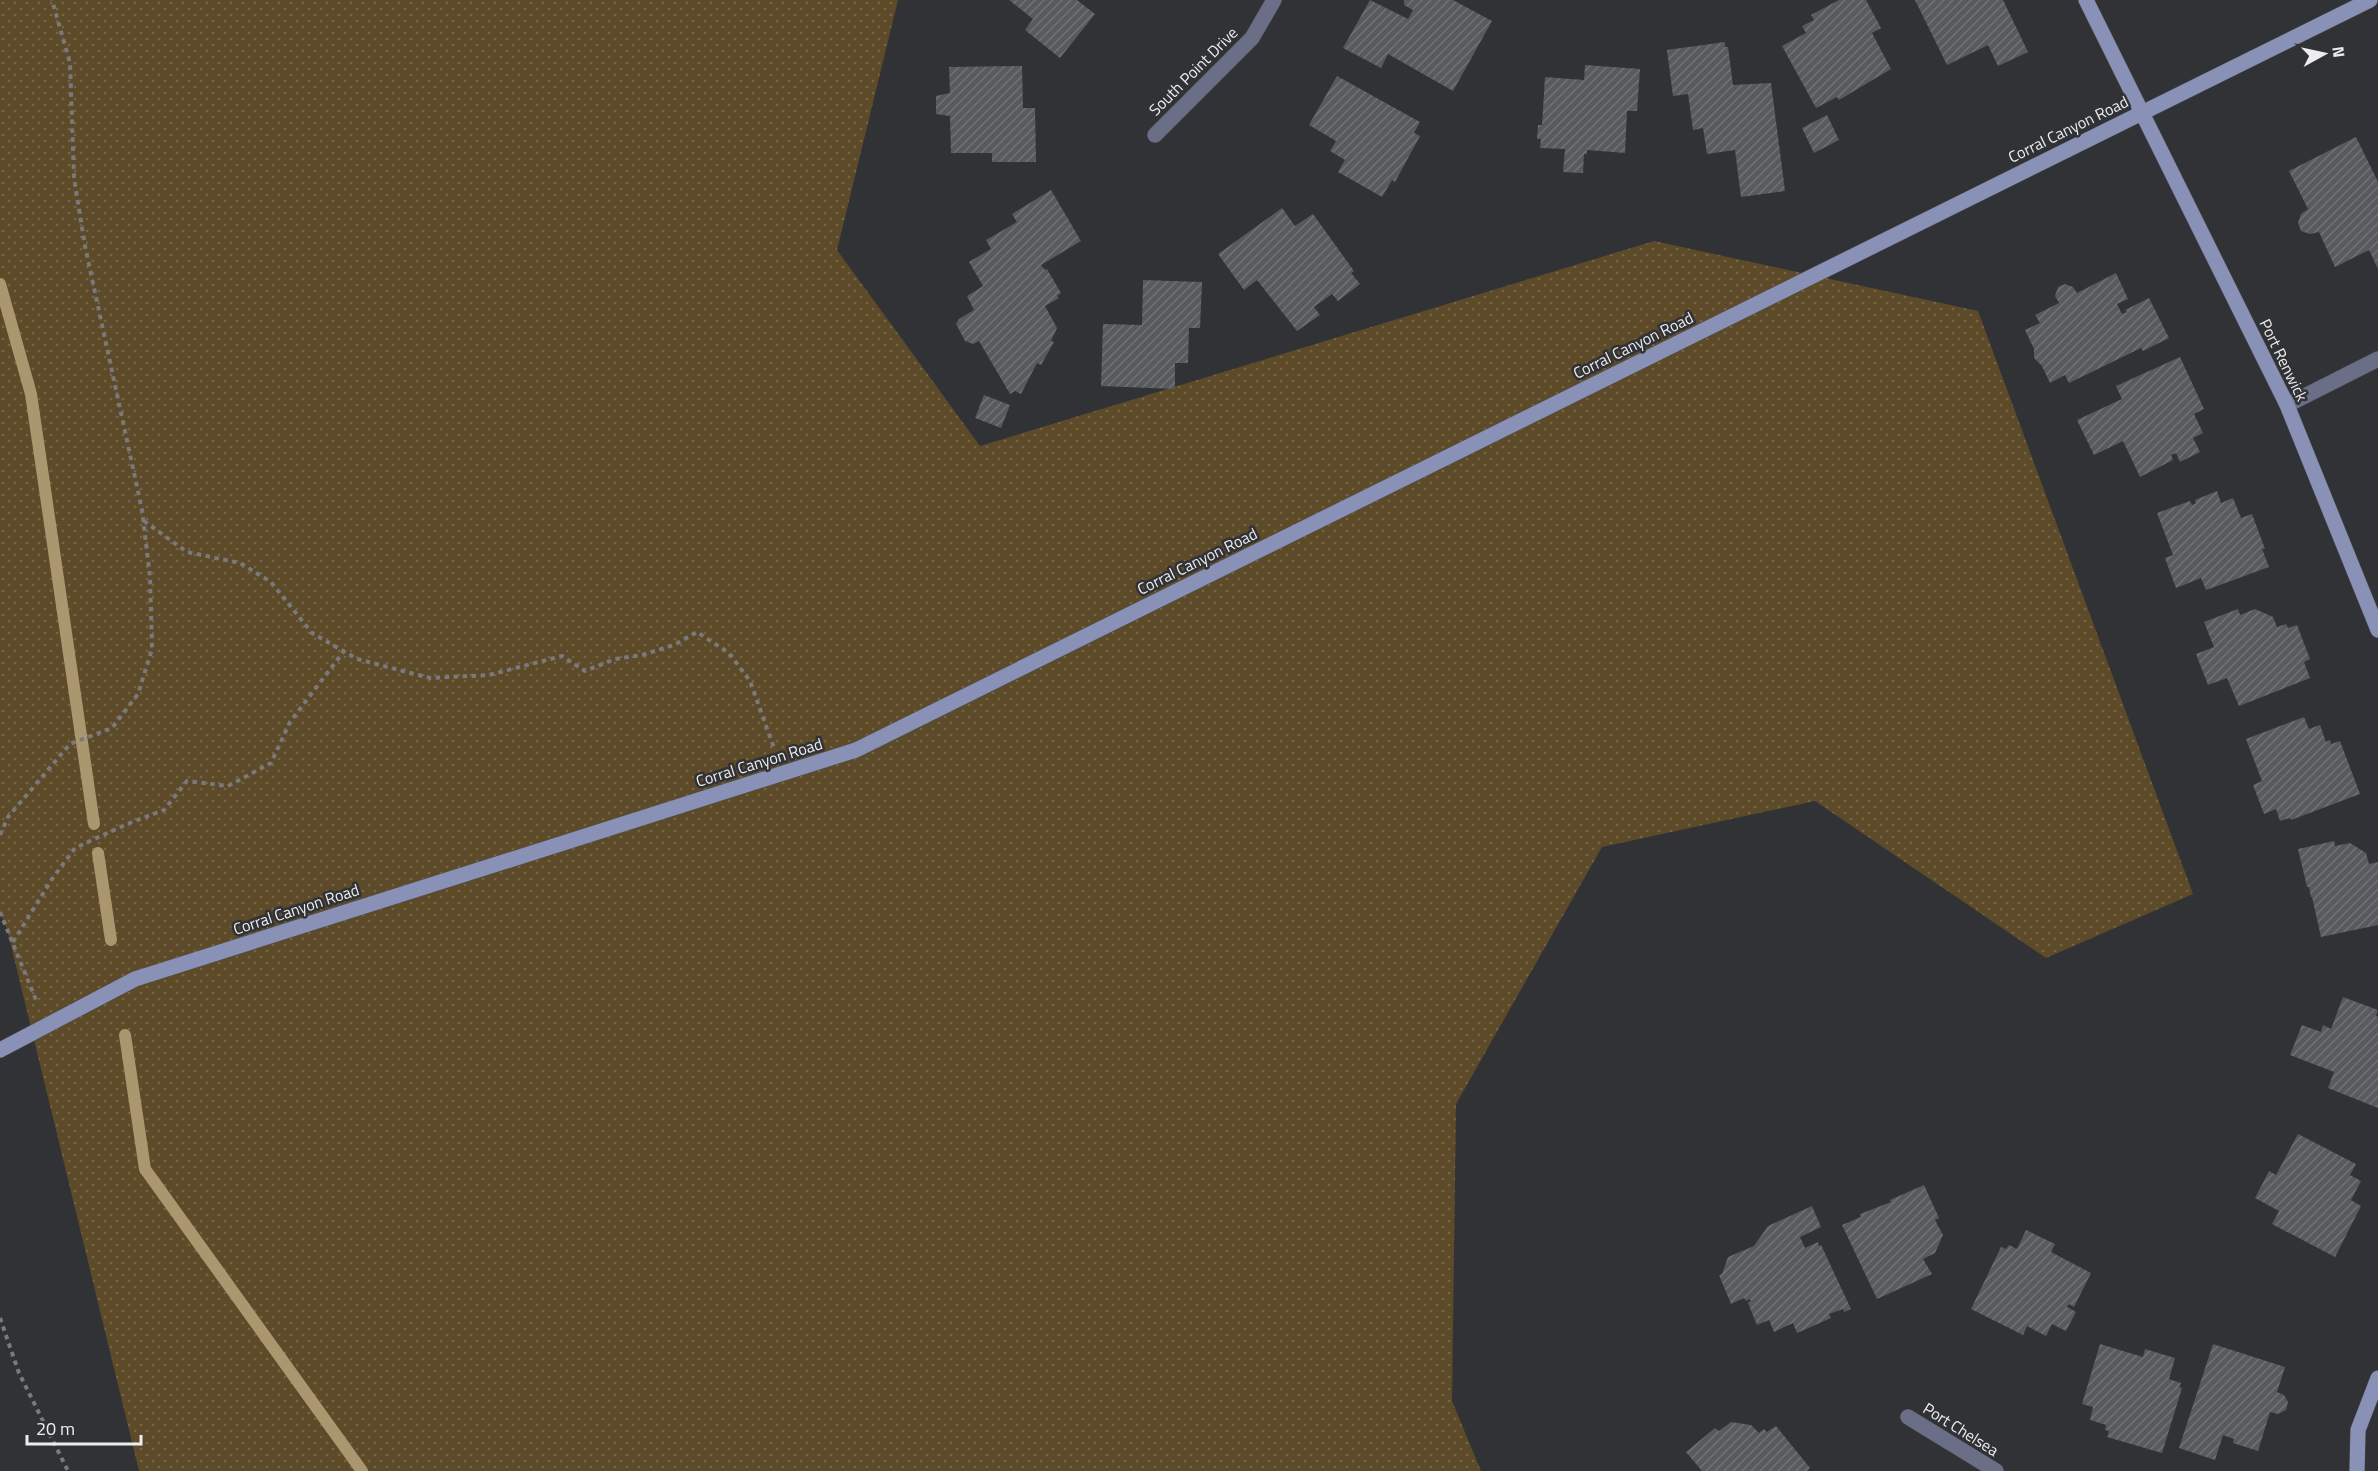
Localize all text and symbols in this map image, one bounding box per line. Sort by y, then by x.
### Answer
street label: South Point Drive [1143,21,1243,121]
north arrow [2294,24,2354,84]
text: N [2326,45,2352,59]
street label: Corral Canyon Road [2004,89,2132,169]
street label: Corral Canyon Road [1569,305,1697,385]
street label: Port Renwick [2254,315,2314,406]
street label: Corral Canyon Road [1133,521,1261,601]
street label: Corral Canyon Road [693,731,825,793]
street label: Corral Canyon Road [230,877,362,941]
street label: Port Chelsea [1919,1396,2003,1462]
scale bar [27,1408,141,1446]
text: 20 m [36,1415,75,1442]

